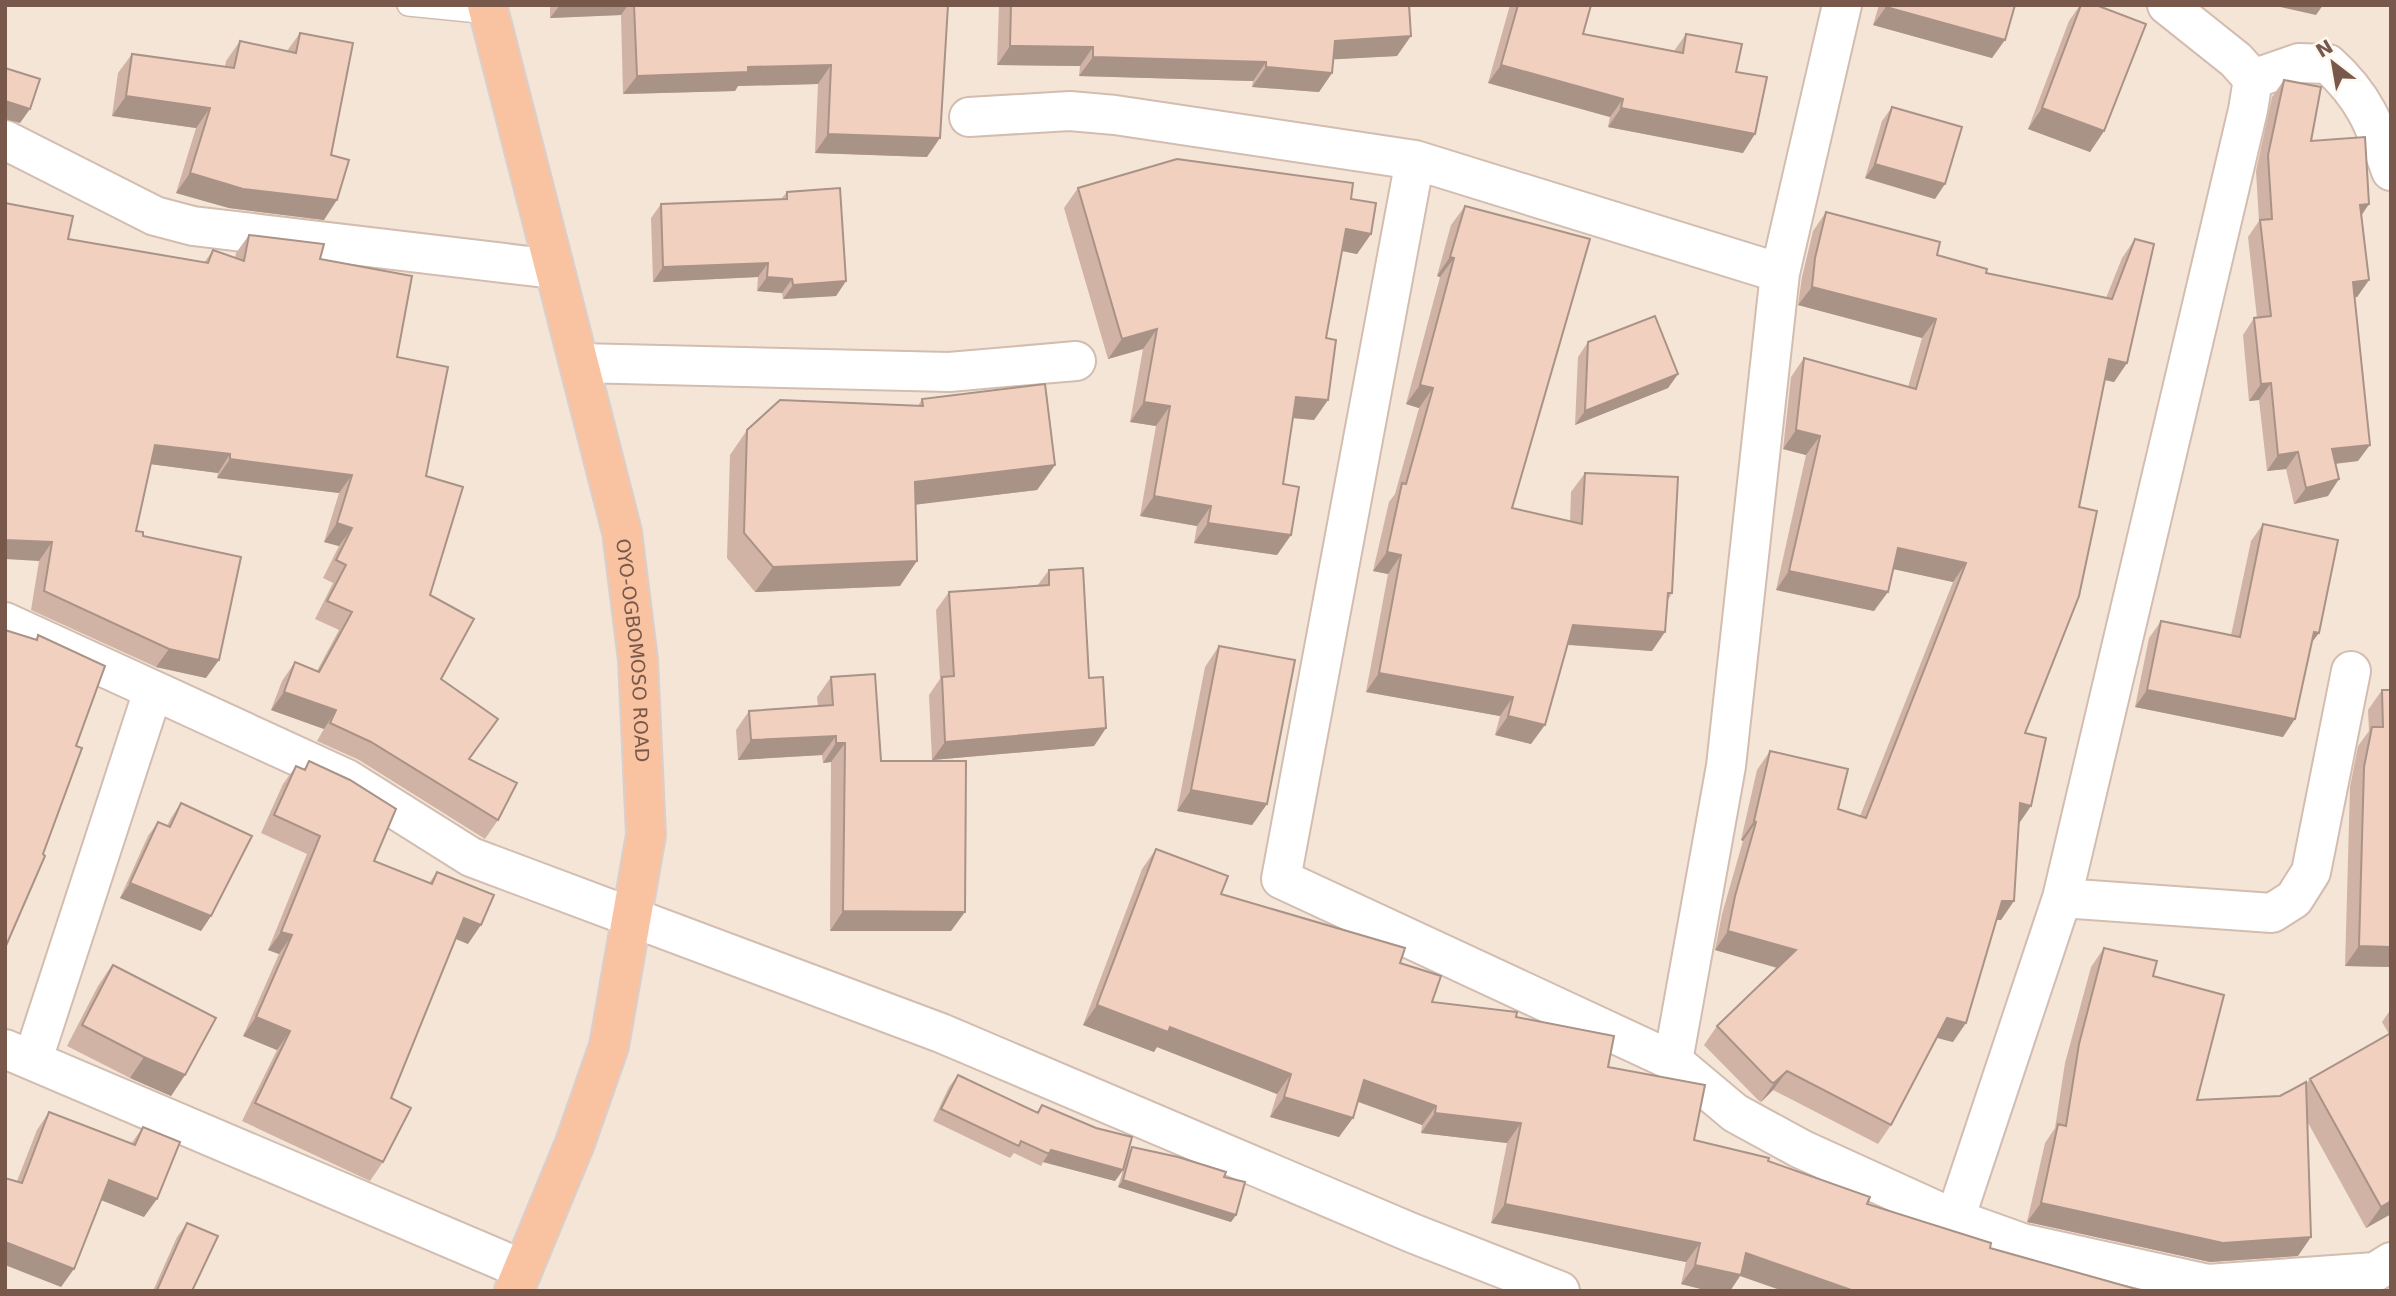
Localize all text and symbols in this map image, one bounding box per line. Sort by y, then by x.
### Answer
north arrow [2298,28,2368,98]
text: N [2312,35,2337,62]
street label: OYO-OGBOMOSO ROAD [612,537,654,763]

